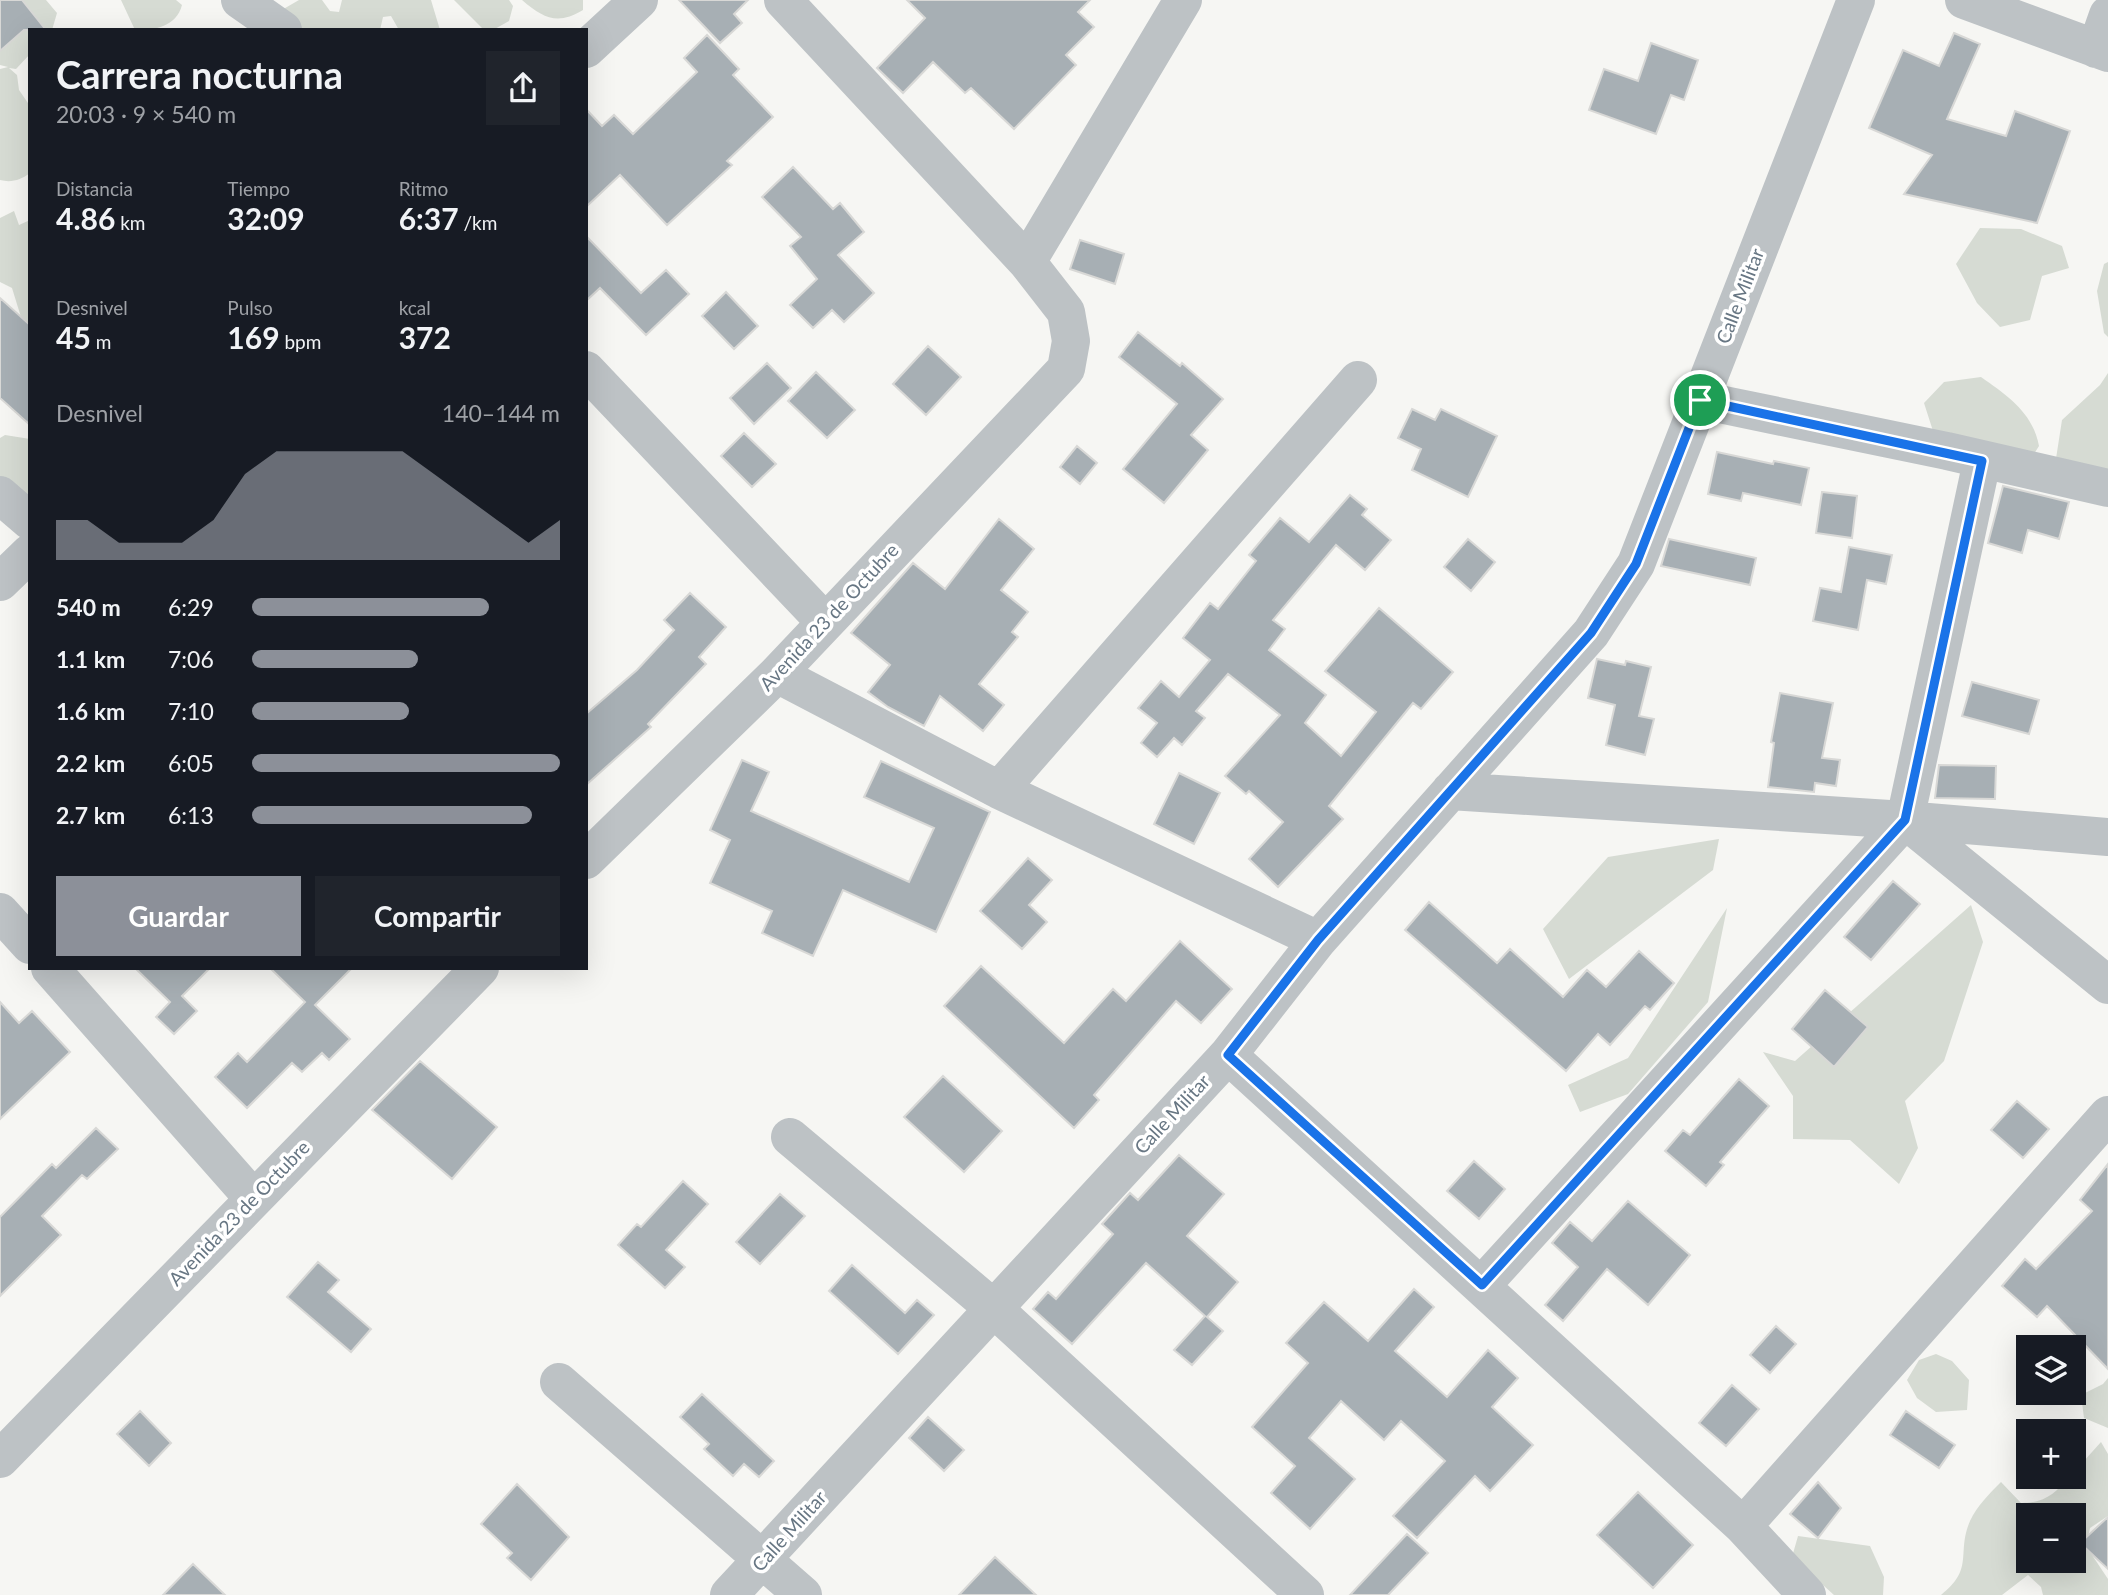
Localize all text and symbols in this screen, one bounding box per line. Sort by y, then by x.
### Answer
text: Carrera nocturna [56,51,343,97]
button: share [486,51,560,125]
text: 20:03 · 9 × 540 m [56,100,236,128]
text: Distancia [56,177,133,200]
text: Tiempo [227,177,290,200]
text: Ritmo [399,177,448,200]
text: 4.86 [56,200,115,236]
text: 32:09 [227,200,305,236]
text: 6:37 [399,200,459,236]
text: km [115,211,145,234]
text: /km [459,211,497,234]
street label: Calle Militar [1711,245,1768,347]
text: Desnivel [56,296,128,319]
text: Pulso [227,296,273,319]
text: kcal [399,296,431,319]
text: 45 [56,319,91,355]
text: 169 [227,319,280,355]
text: 372 [399,319,451,355]
text: m [91,330,111,353]
text: bpm [280,330,321,353]
pin [1670,370,1730,430]
icon: arrive [1681,381,1719,419]
text: Desnivel [56,399,143,427]
text: 140–144 m [442,399,560,427]
street label: Avenida 23 de Octubre [754,538,903,695]
text: 540 m [56,593,121,621]
text: 6:29 [168,593,214,621]
text: 1.1 km [56,645,125,673]
text: 7:06 [168,645,214,673]
text: 1.6 km [56,697,125,725]
text: 7:10 [168,697,214,725]
text: 2.2 km [56,749,125,777]
text: 6:05 [168,749,214,777]
text: 2.7 km [56,801,125,829]
text: 6:13 [168,801,214,829]
button: Guardar [56,876,301,956]
button: Compartir [315,876,560,956]
street label: Calle Militar [1129,1069,1214,1158]
street label: Avenida 23 de Octubre [163,1135,314,1290]
map controls [2016,1335,2086,1573]
button: layers [2016,1335,2086,1405]
button: + [2016,1419,2086,1489]
street label: Calle Militar [747,1486,831,1576]
button: − [2016,1503,2086,1573]

